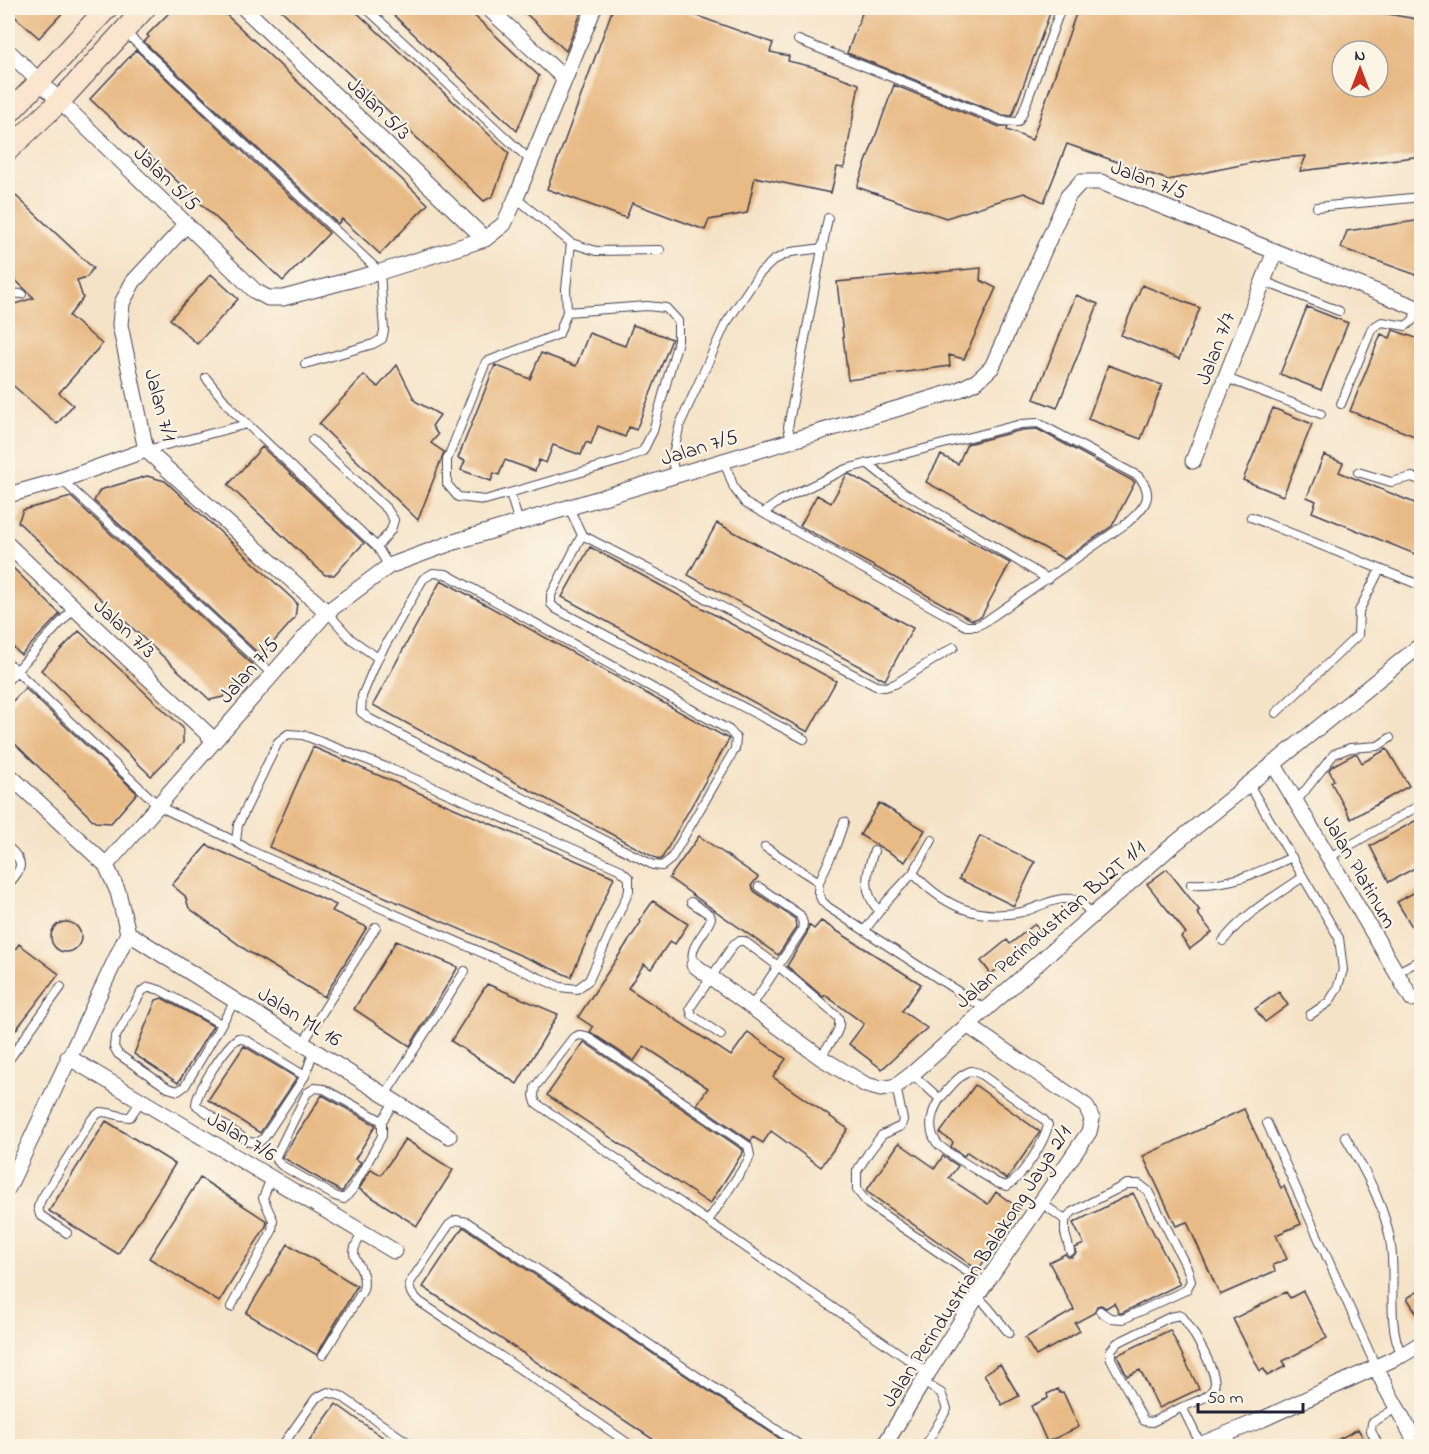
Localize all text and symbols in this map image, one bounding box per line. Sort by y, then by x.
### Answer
north arrow [1330,39,1390,99]
text: N [1355,44,1366,68]
street label: Jalan 5/3 [339,71,417,148]
street label: Jalan 5/5 [125,140,206,219]
street label: Jalan 7/5 [1106,153,1191,209]
street label: Jalan 7/7 [1189,308,1245,390]
street label: Jalan 7/1 [135,366,183,445]
street label: Jalan 7/5 [657,423,742,475]
street label: Jalan 7/3 [86,593,162,666]
street label: Jalan 7/5 [212,632,287,711]
street label: Jalan Platinum [1313,809,1403,935]
street label: Jalan Perindustrian BJ2T 1/1 [950,834,1153,1017]
street label: Jalan ML 16 [251,980,347,1055]
street label: Jalan 7/6 [200,1105,281,1170]
street label: Jalan Perindustrian Balakong Jaya 2/1 [875,1120,1082,1415]
scale bar [1198,1376,1303,1414]
text: 50 m [1207,1386,1244,1412]

